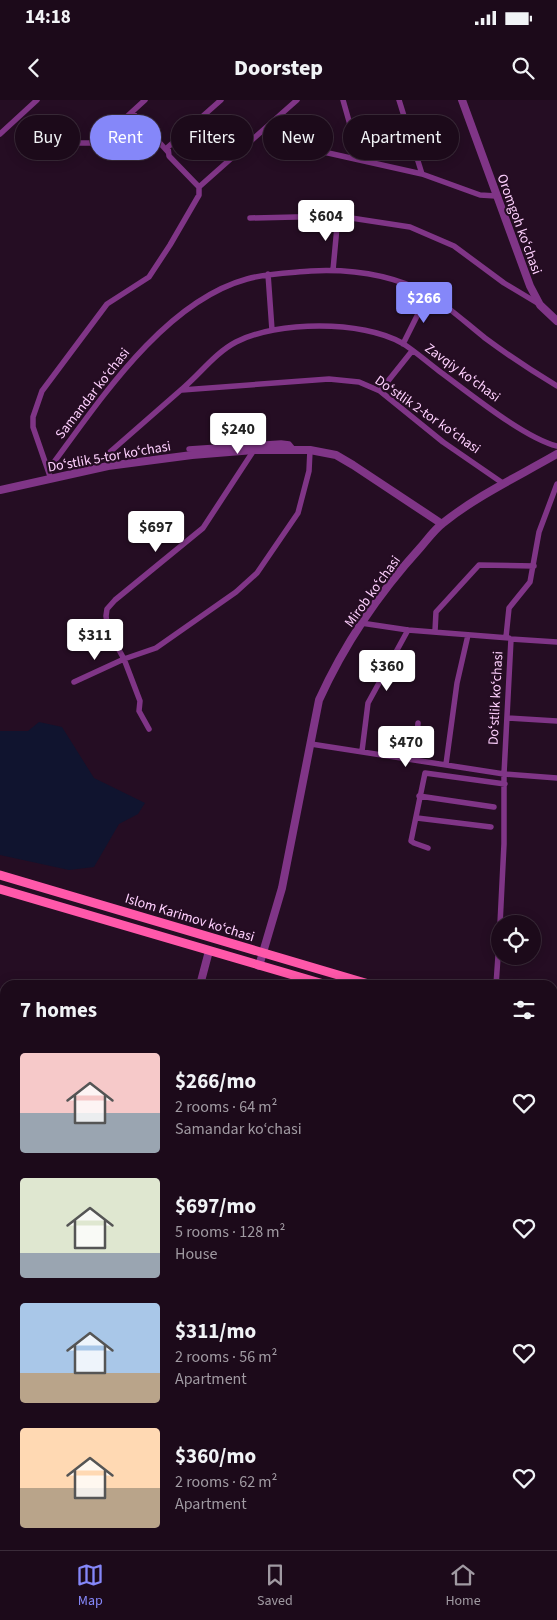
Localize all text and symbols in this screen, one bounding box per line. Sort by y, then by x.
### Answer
text: 14:18 [25,4,71,31]
text: Doorstep [234,52,323,84]
icon: back [20,54,48,82]
icon: search [509,54,537,82]
chip: Buy [15,115,80,160]
chip: Rent [90,115,161,160]
chip: Filters [171,115,253,160]
chip: New [263,115,333,160]
chip: Apartment [343,115,459,160]
street label: Oromgoh koʻchasi [492,171,547,277]
pin: $604 [296,200,356,242]
text: $604 [309,205,343,227]
pin: $266 [394,282,454,324]
text: $266 [407,287,441,309]
street label: Zavqiy koʻchasi [421,339,504,407]
street label: Samandar ko‘chasi [51,344,135,443]
street label: Doʻstlik 2-tor koʻchasi [371,371,484,459]
pin: $240 [208,412,268,455]
text: $240 [221,418,255,440]
street label: Doʻstlik 5-tor koʻchasi [46,436,172,478]
pin: $697 [126,510,186,553]
text: $697 [139,516,173,538]
street label: Mirob koʻchasi [340,552,406,631]
pin: $311 [65,618,125,661]
text: $311 [78,624,112,646]
pin: $360 [357,650,417,692]
street label: Doʻstlik koʻchasi [484,651,508,746]
text: $360 [370,655,404,677]
pin: $470 [376,726,436,768]
text: $470 [389,731,423,753]
street label: Islom Karimov koʻchasi [122,889,257,947]
map controls [491,915,541,965]
button: locate [491,915,541,965]
text: 7 homes [20,995,97,1025]
icon: filters [510,996,538,1024]
text: $266/mo [175,1066,256,1096]
icon: home [60,1073,120,1133]
icon: heart [510,1089,538,1117]
text: 2 rooms · 64 m² [175,1096,277,1118]
text: Samandar ko‘chasi [175,1118,302,1140]
text: $697/mo [175,1191,256,1221]
icon: home [60,1198,120,1258]
icon: heart [510,1214,538,1242]
text: 5 rooms · 128 m² [175,1221,285,1243]
text: House [175,1243,217,1265]
text: $311/mo [175,1316,256,1346]
icon: home [60,1323,120,1383]
icon: heart [510,1339,538,1367]
text: 2 rooms · 56 m² [175,1346,277,1368]
text: Apartment [175,1368,247,1390]
text: $360/mo [175,1441,256,1471]
icon: home [60,1448,120,1508]
icon: heart [510,1464,538,1492]
text: 2 rooms · 62 m² [175,1471,277,1493]
text: Apartment [175,1493,247,1515]
tab: Map [76,1561,104,1611]
tab: Saved [257,1561,293,1611]
tab: Home [445,1561,481,1611]

